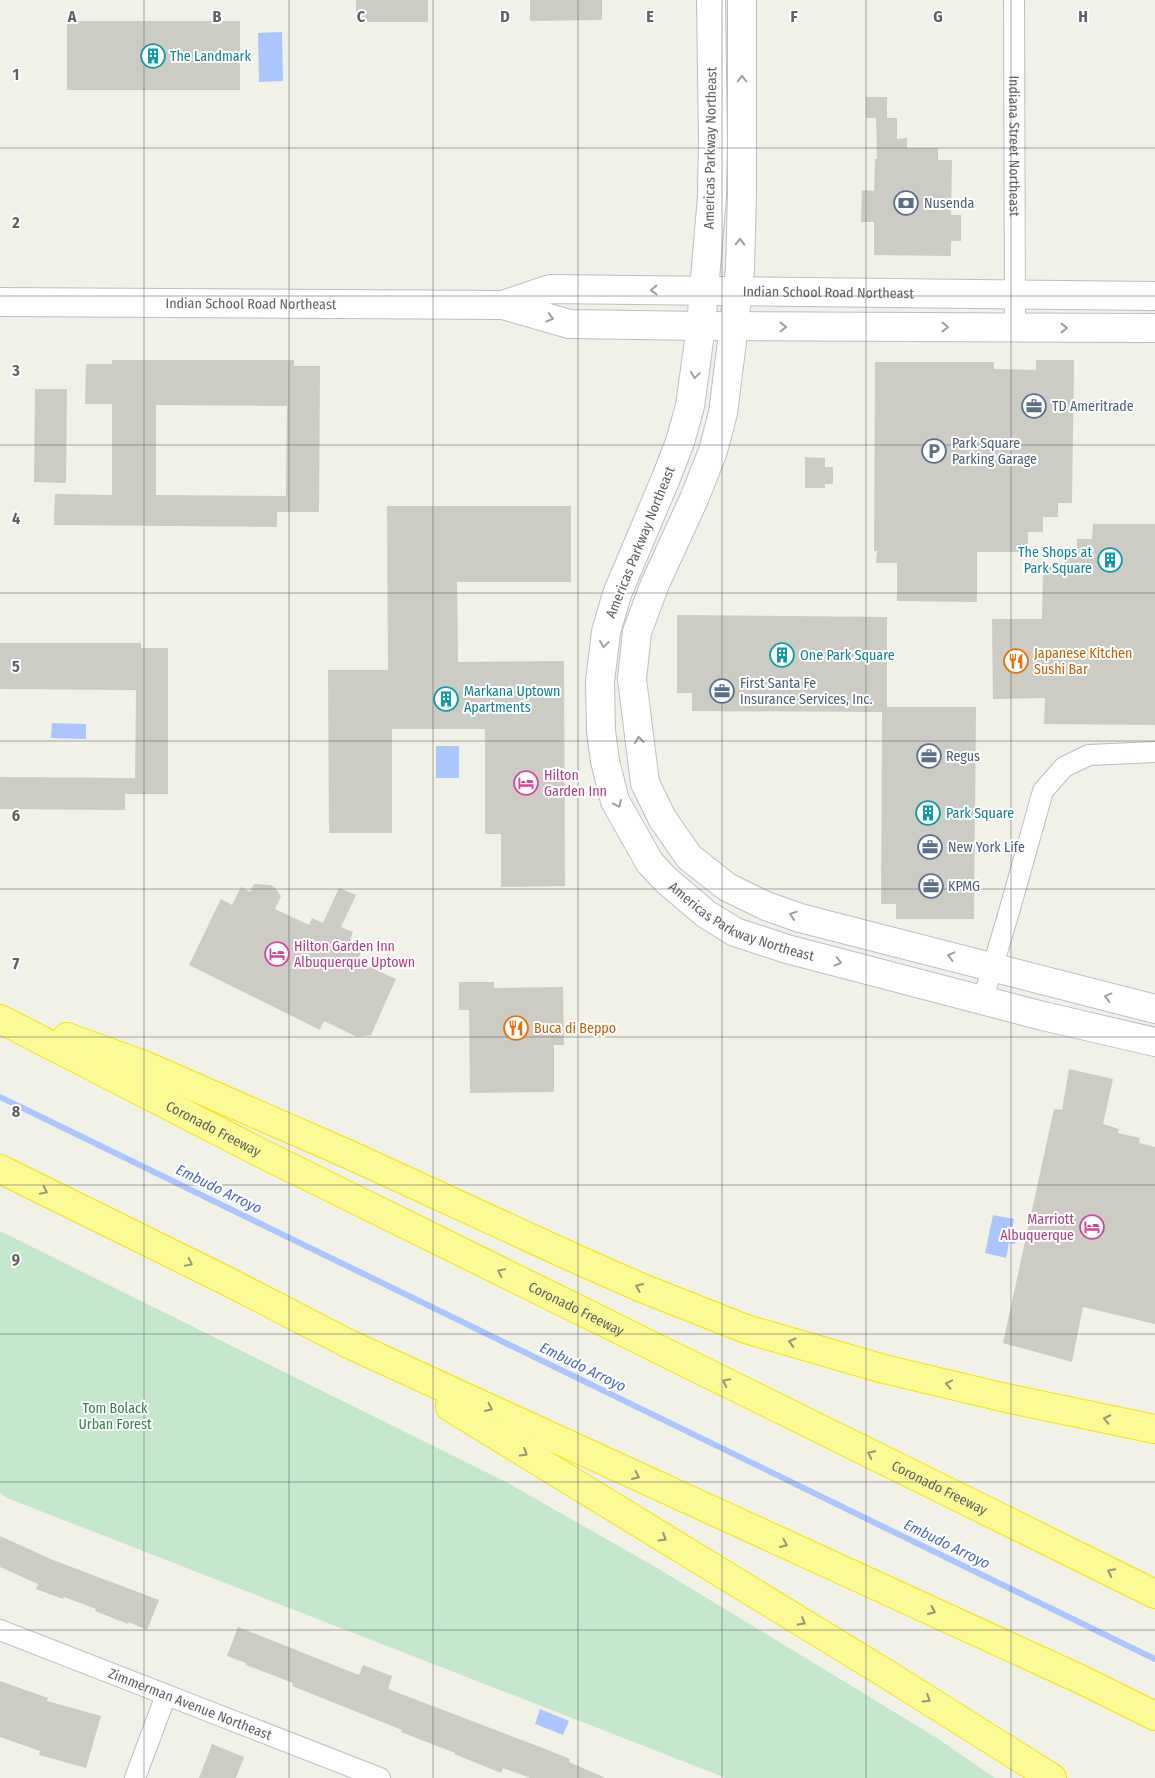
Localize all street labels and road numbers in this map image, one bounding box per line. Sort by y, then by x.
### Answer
street label: Americas Parkway Northeast [701,66,720,229]
street label: Indiana Street Northeast [1005,75,1023,217]
street label: Indian School Road Northeast [743,283,914,302]
street label: Indian School Road Northeast [165,295,337,313]
street label: Americas Parkway Northeast [602,463,679,621]
street label: Americas Parkway Northeast [665,878,816,965]
street label: Coronado Freeway [163,1098,264,1161]
street label: Coronado Freeway [526,1278,627,1340]
street label: Coronado Freeway [889,1457,991,1519]
street label: Zimmerman Avenue Northeast [106,1665,275,1744]

